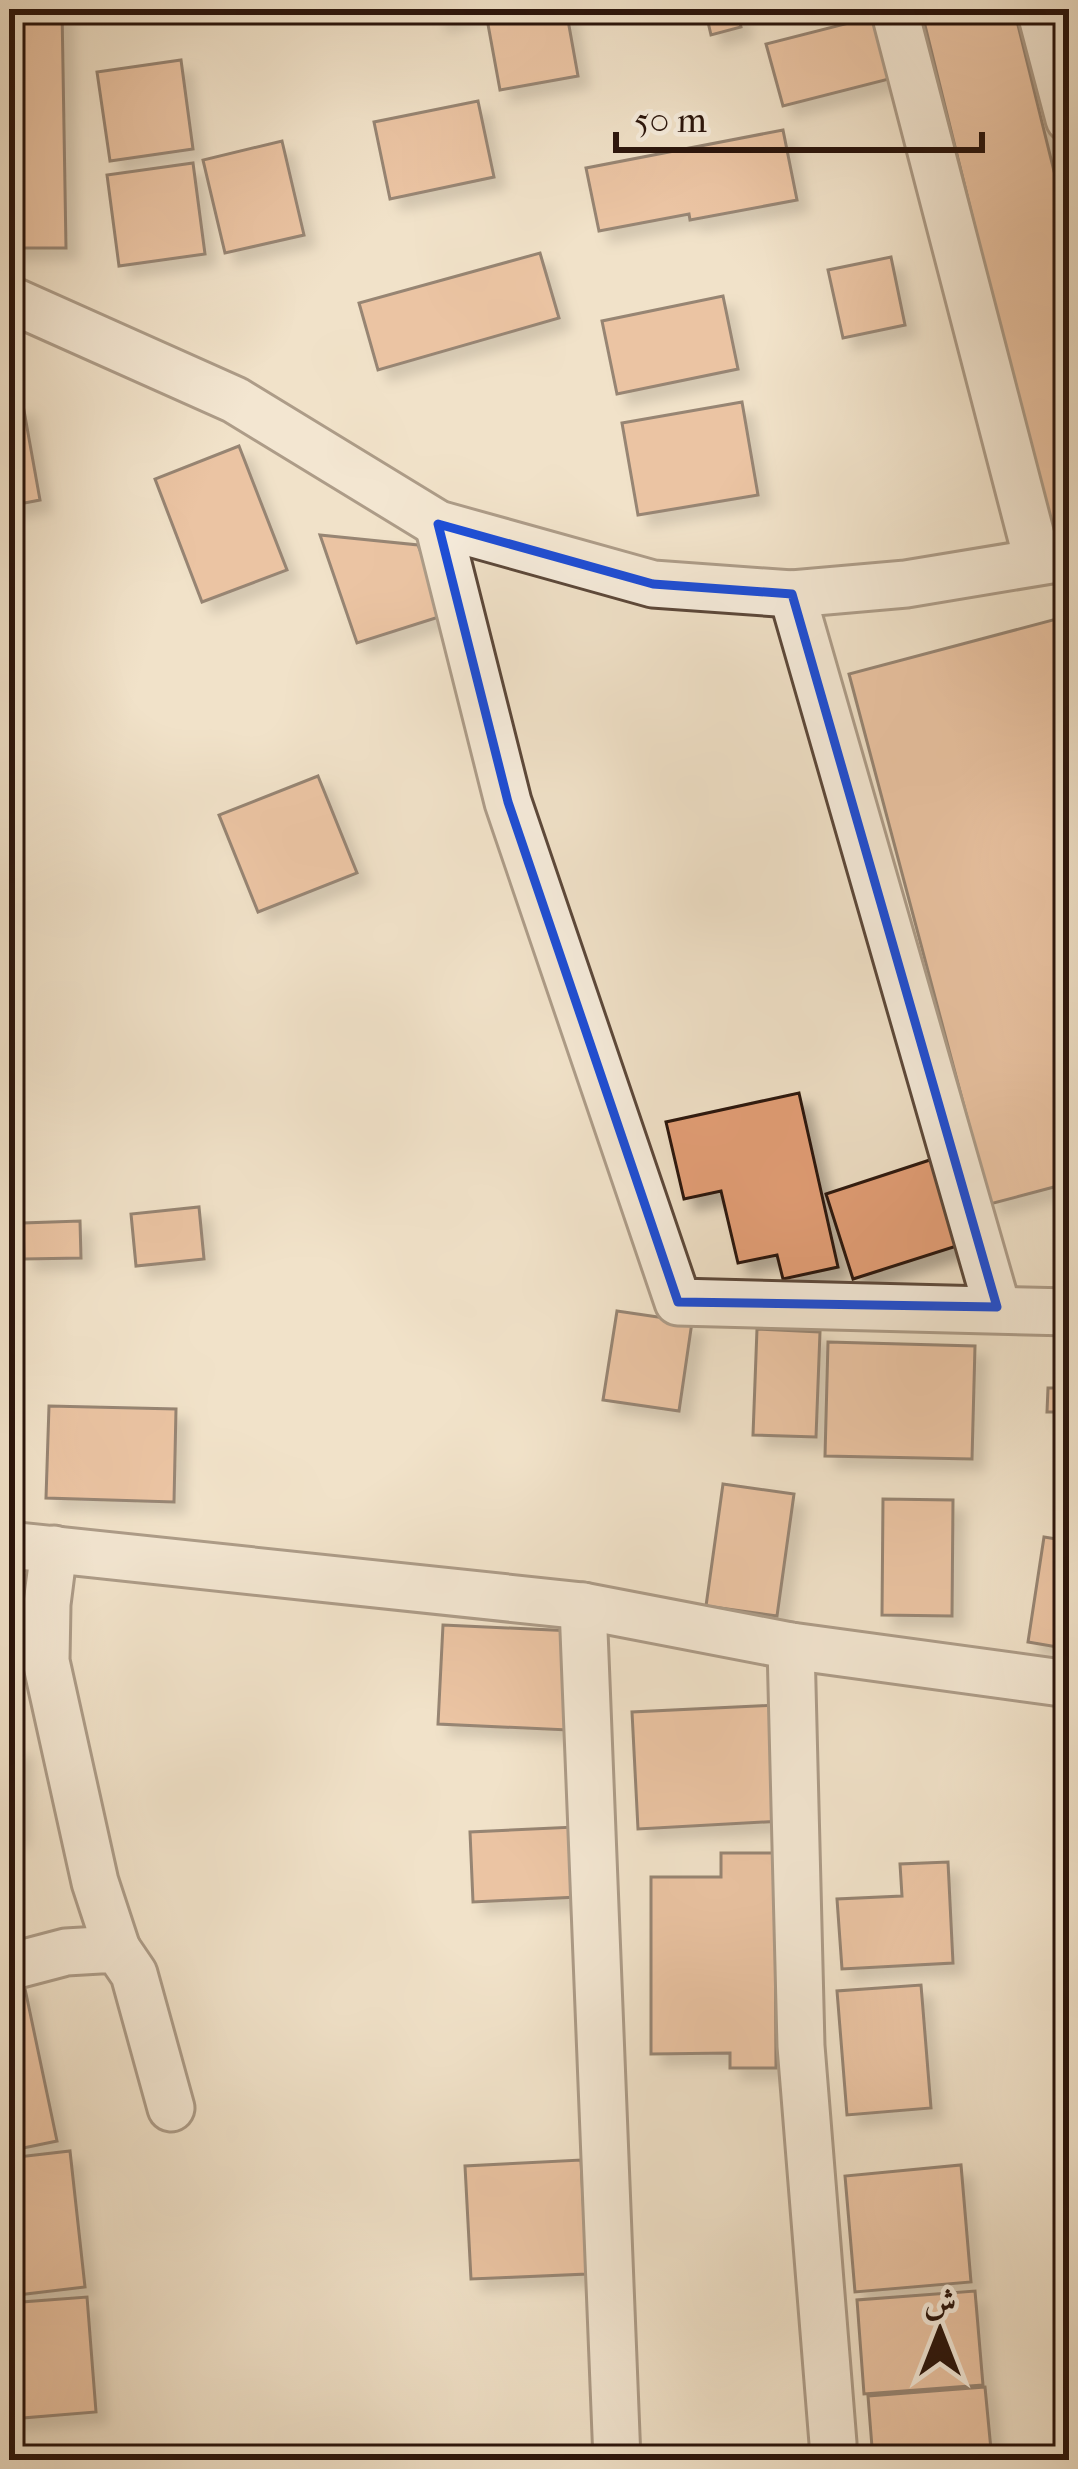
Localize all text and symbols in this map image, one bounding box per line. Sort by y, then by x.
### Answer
scale bar [616,78,982,152]
text: 50 m [634,99,707,141]
north arrow [880,2271,1000,2391]
text: ش [924,2283,956,2322]

